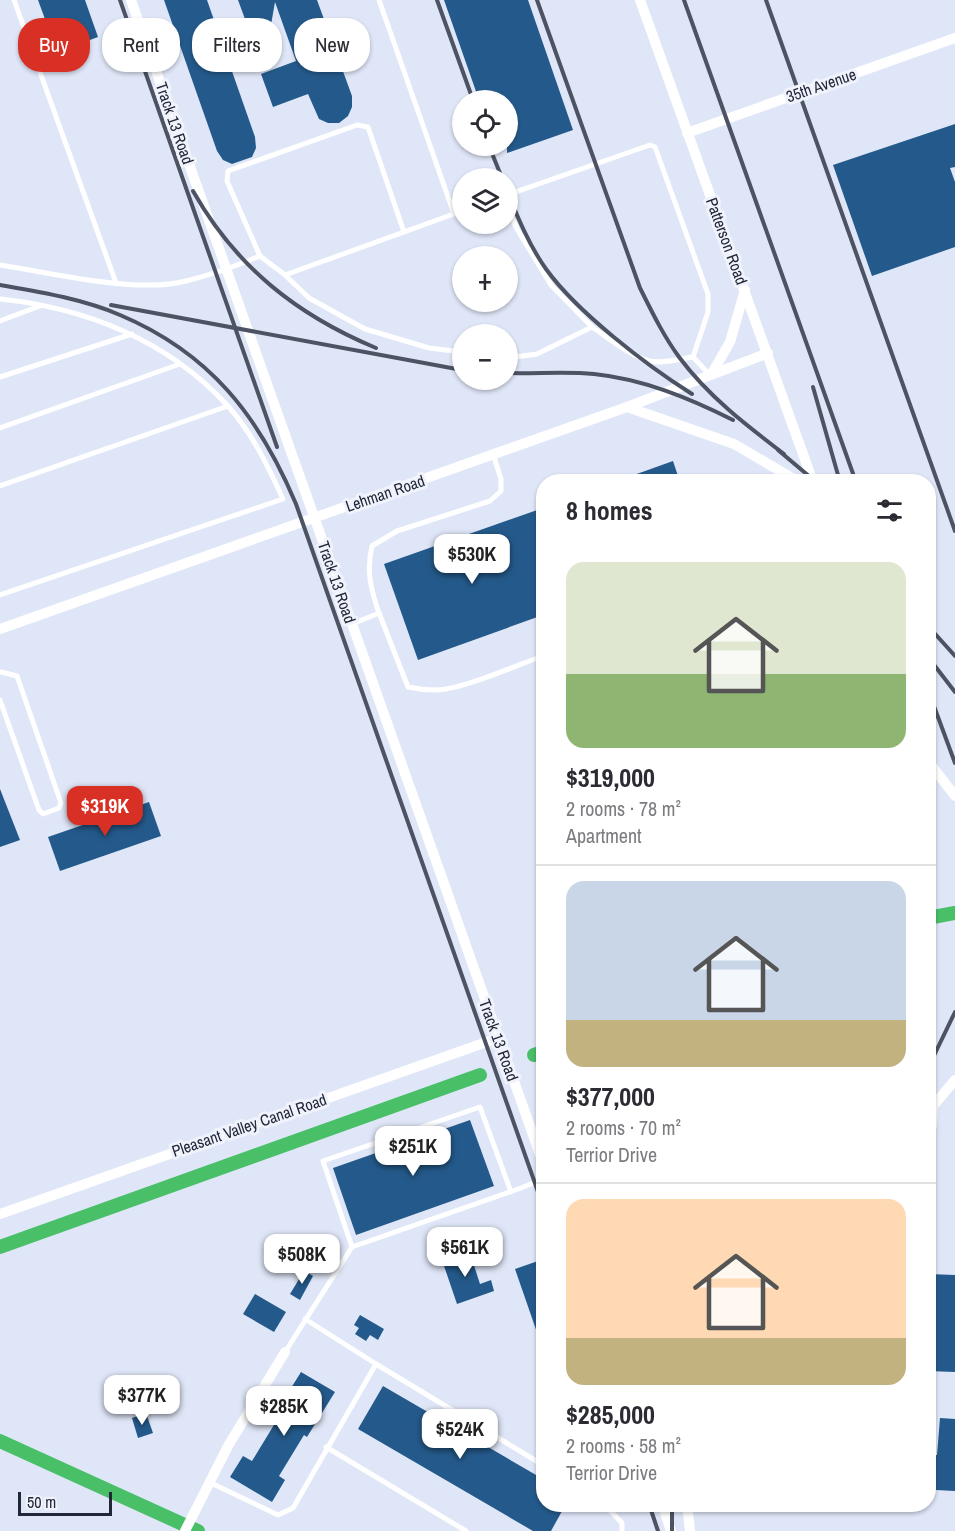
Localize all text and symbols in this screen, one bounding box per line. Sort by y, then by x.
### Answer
chip: Buy [18,18,90,72]
chip: Rent [102,18,180,72]
chip: Filters [192,18,282,72]
chip: New [294,18,370,72]
street label: 35th Avenue [783,63,859,107]
street label: Track 13 Road [151,79,199,167]
map controls [452,90,518,390]
button: locate [452,90,518,156]
button: layers [452,168,518,234]
street label: Patterson Road [701,194,753,288]
button: + [452,246,518,312]
button: − [452,324,518,390]
street label: Lehman Road [342,469,428,517]
text: 8 homes [566,493,653,528]
icon: filters [873,494,906,527]
pin: $530K [430,534,514,585]
street label: Track 13 Road [313,538,361,626]
text: $530K [448,540,496,567]
icon: home [682,601,790,709]
text: $319,000 [566,760,655,795]
pin: $319K [63,786,147,837]
text: $319K [81,792,129,819]
text: 2 rooms · 78 m² [566,795,681,822]
text: Apartment [566,822,642,849]
icon: home [682,920,790,1028]
street label: Track 13 Road [474,996,524,1084]
text: $377,000 [566,1079,655,1114]
street label: Pleasant Valley Canal Road [169,1088,329,1162]
text: 2 rooms · 70 m² [566,1114,681,1141]
pin: $251K [371,1126,455,1177]
text: $251K [389,1132,437,1159]
text: Terrior Drive [566,1141,657,1168]
pin: $561K [423,1227,507,1278]
text: $561K [441,1233,489,1260]
pin: $508K [260,1234,344,1285]
icon: home [682,1238,790,1346]
text: $508K [278,1240,326,1267]
pin: $377K [100,1375,184,1426]
text: $377K [118,1381,166,1408]
pin: $285K [242,1386,326,1437]
text: $285K [260,1392,308,1419]
text: $285,000 [566,1397,655,1432]
pin: $524K [418,1409,502,1460]
text: $524K [436,1415,484,1442]
text: 2 rooms · 58 m² [566,1432,681,1459]
text: Terrior Drive [566,1459,657,1486]
scale bar [18,1489,112,1516]
text: 50 m [27,1491,56,1513]

